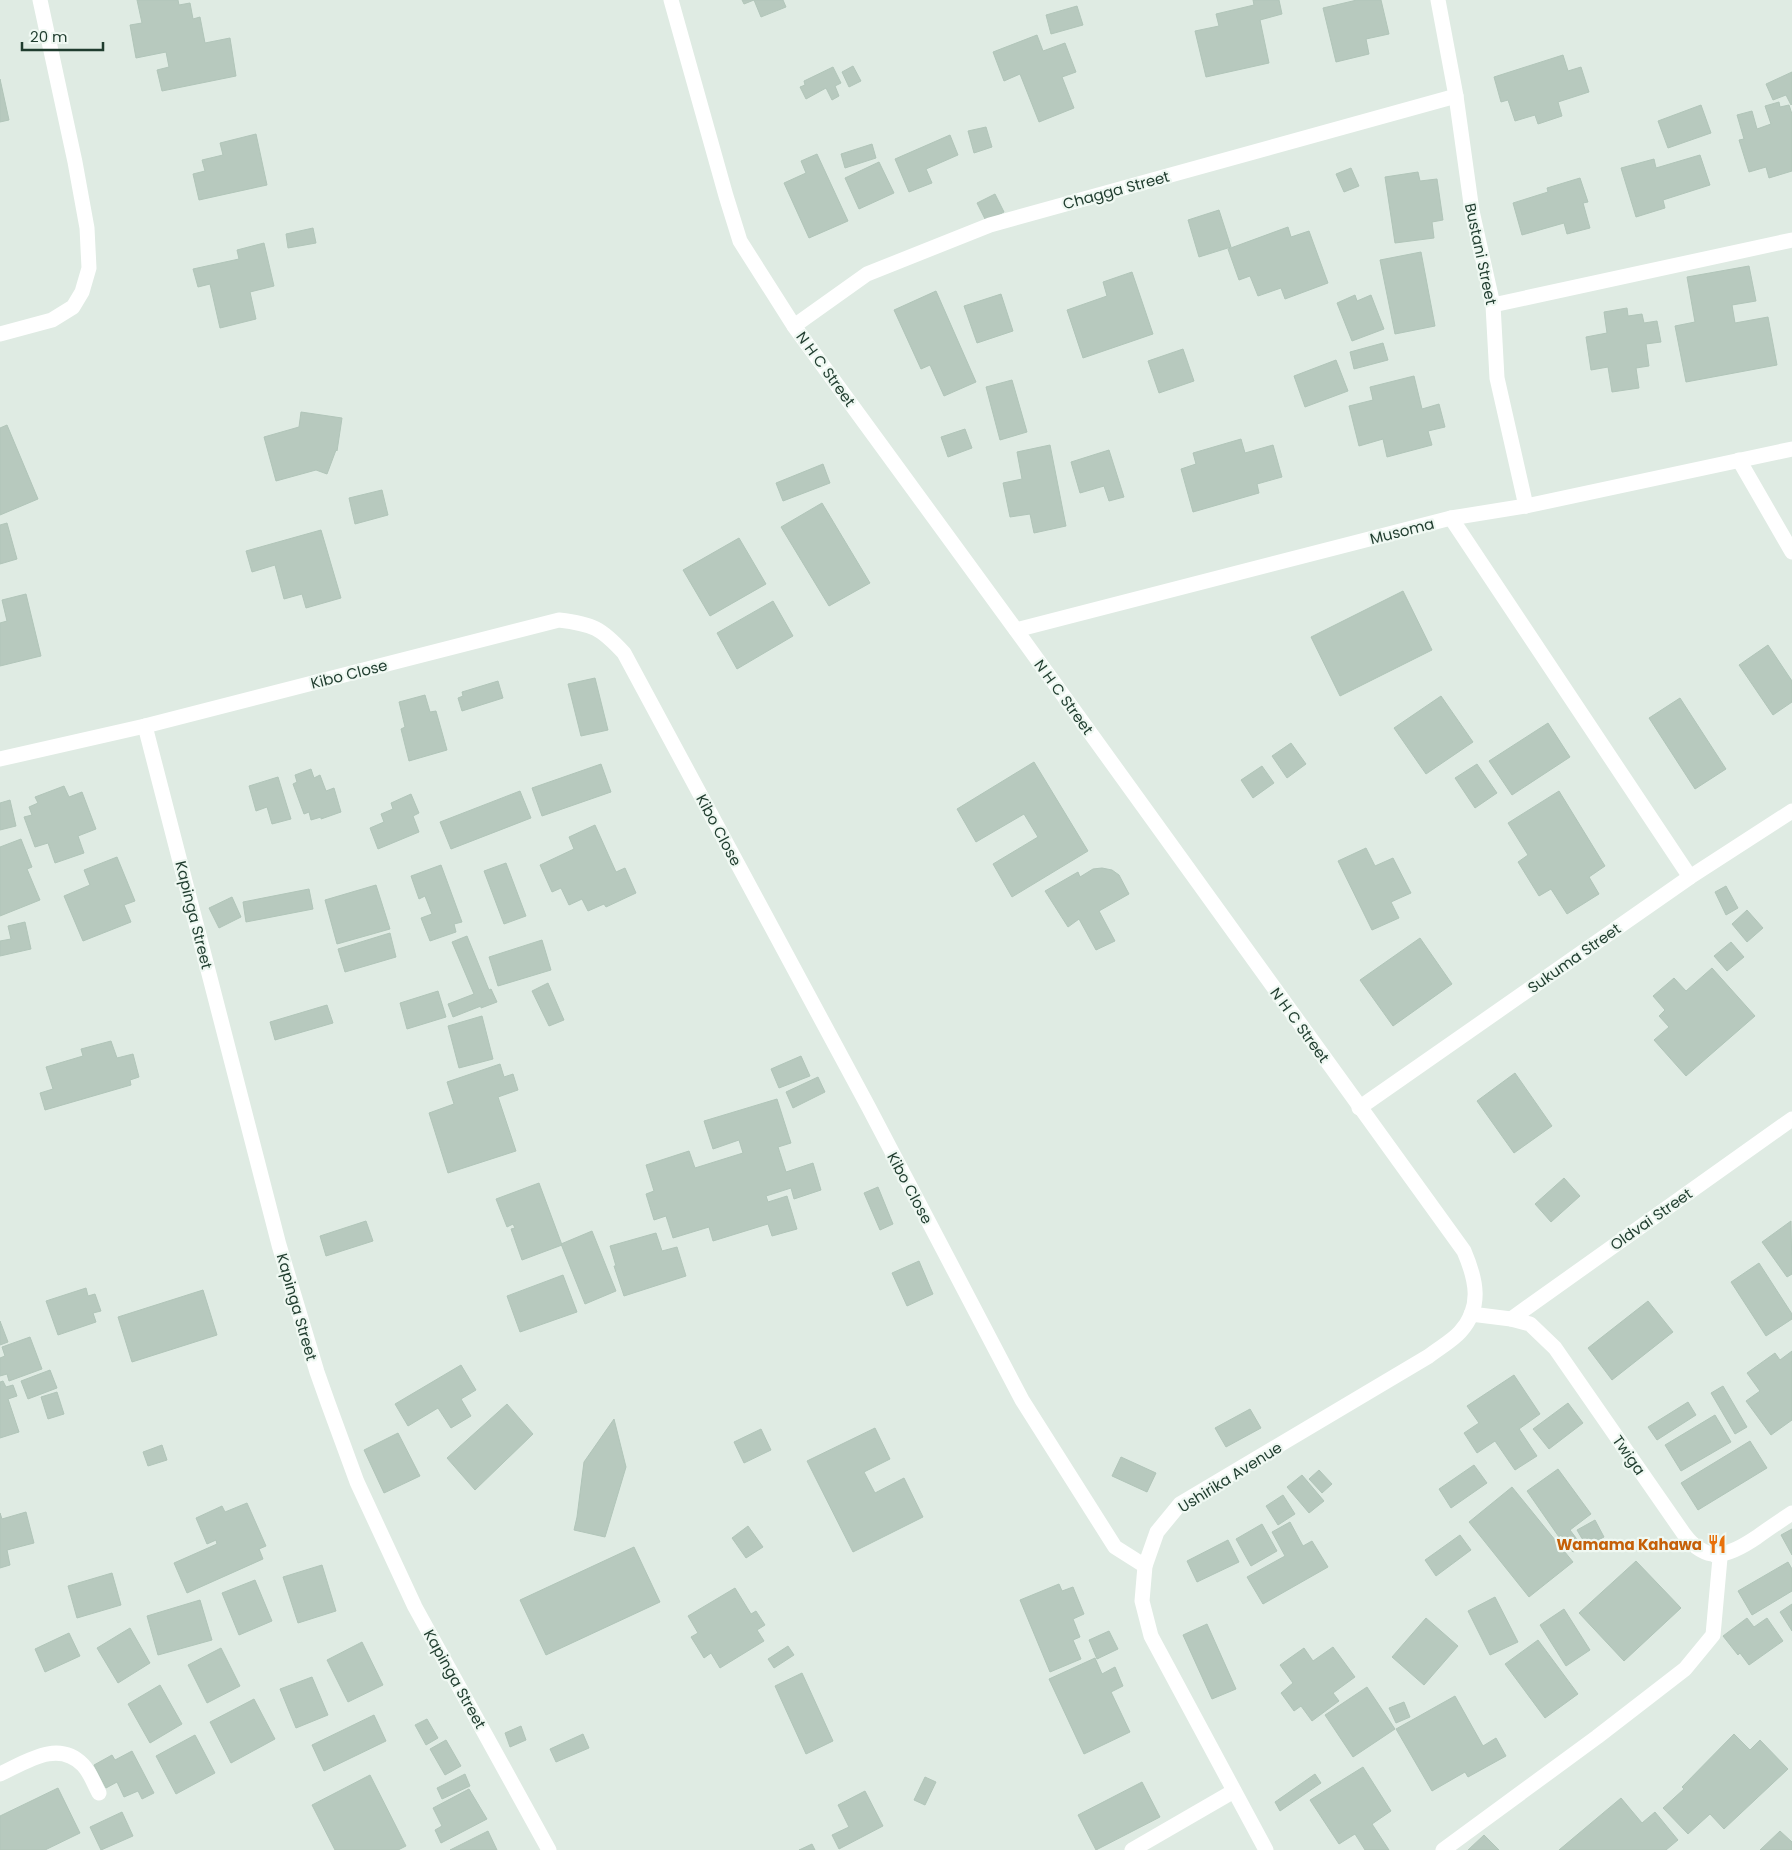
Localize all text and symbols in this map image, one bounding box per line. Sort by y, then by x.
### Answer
scale bar [22,20,104,52]
text: 20 m [30,26,68,47]
street label: Chagga Street [1060,166,1172,214]
street label: Bustani Street [1460,201,1502,307]
street label: N H C Street [792,327,860,411]
street label: Musoma [1368,513,1436,549]
street label: Kibo Close [308,654,390,694]
street label: N H C Street [1030,655,1098,739]
street label: Kibo Close [691,790,747,870]
street label: Kapinga Street [170,859,218,971]
street label: Sukuma Street [1523,918,1625,998]
street label: N H C Street [1266,983,1334,1067]
street label: Kibo Close [882,1148,938,1228]
street label: Oldvai Street [1606,1183,1696,1255]
street label: Kapinga Street [272,1251,322,1363]
street label: Twiga [1608,1431,1650,1479]
street label: Ushirika Avenue [1174,1437,1286,1517]
restaurant icon: Wamama Kahawa [1706,1533,1728,1555]
place label: Wamama Kahawa [1557,1534,1702,1555]
street label: Kapinga Street [419,1625,491,1733]

